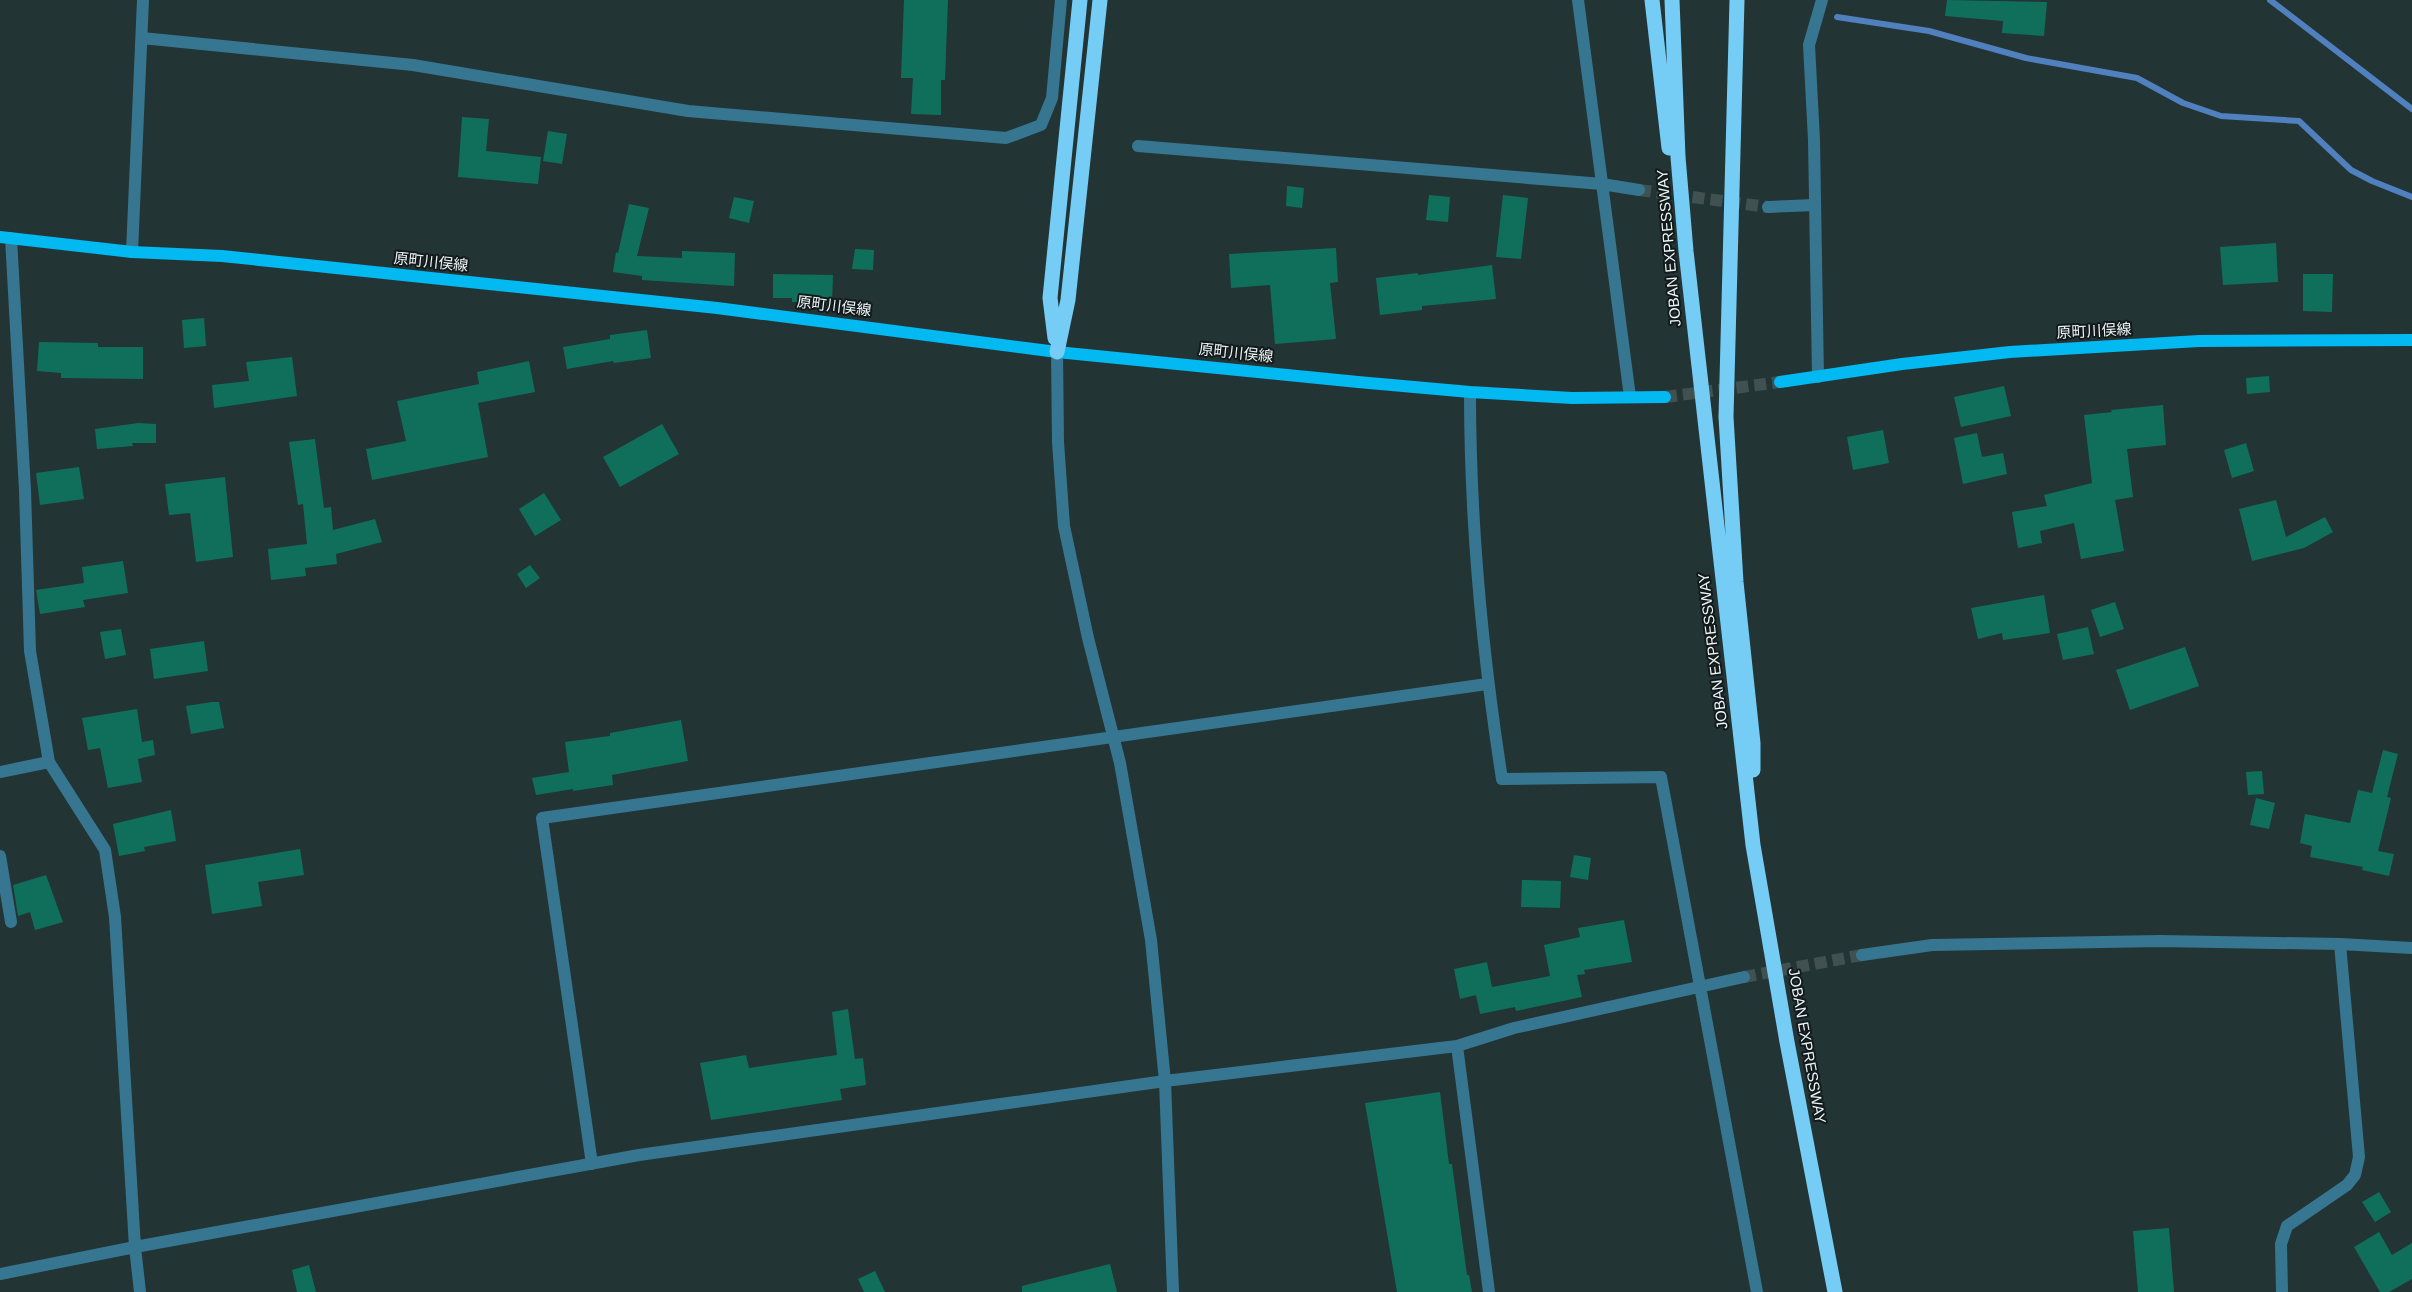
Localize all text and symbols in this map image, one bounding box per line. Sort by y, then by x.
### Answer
street label: JOBAN EXPRESSWAY [1653,169,1684,327]
street label: 原町川俣線 [393,249,469,274]
street label: 原町川俣線 [796,292,872,319]
street label: 原町川俣線 [2056,320,2132,341]
street label: 原町川俣線 [1198,340,1274,365]
street label: JOBAN EXPRESSWAY [1694,572,1731,730]
street label: JOBAN EXPRESSWAY [1785,967,1830,1125]

